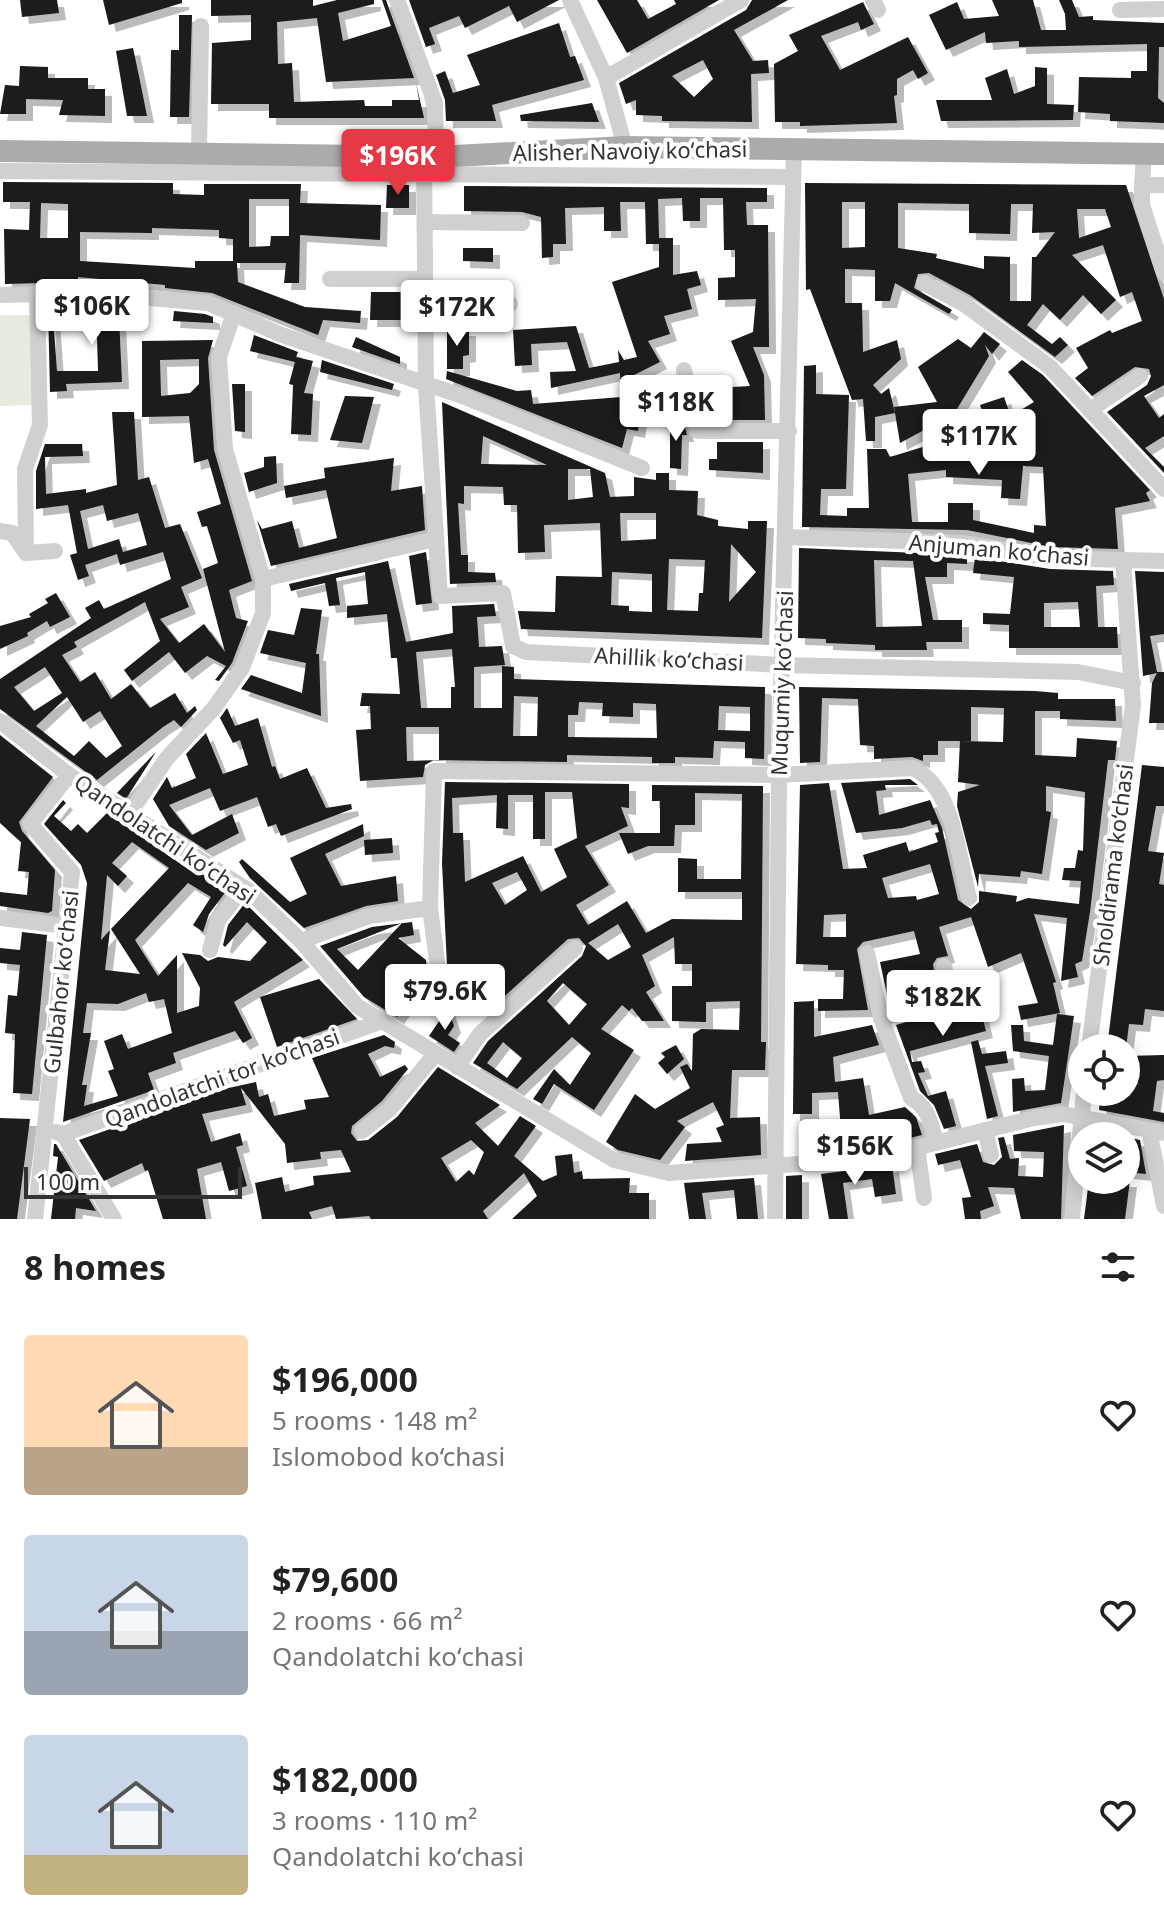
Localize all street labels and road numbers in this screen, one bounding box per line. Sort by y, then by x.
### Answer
street label: Alisher Navoiy koʻchasi [512,133,747,167]
street label: Anjuman koʻchasi [908,526,1090,572]
street label: Muqumiy koʻchasi [763,590,799,776]
street label: Ahillik koʻchasi [594,639,744,677]
street label: Sholdirama ko‘chasi [1085,762,1139,968]
street label: Qandolatchi koʻchasi [69,766,262,910]
street label: Gulbahor koʻchasi [35,889,85,1075]
street label: Qandolatchi tor ko‘chasi [100,1021,343,1134]

